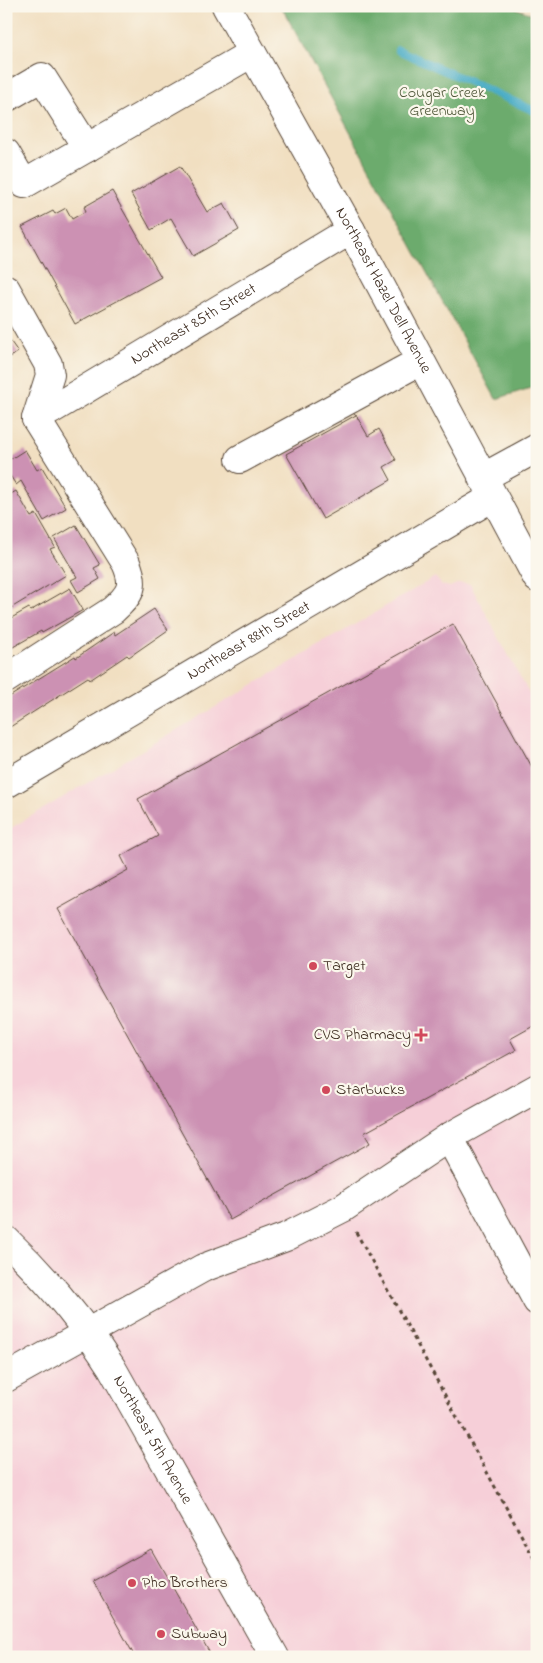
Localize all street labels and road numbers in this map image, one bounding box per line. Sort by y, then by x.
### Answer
street label: Northeast Hazel Dell Avenue [329,203,438,378]
street label: Northeast 85th Street [126,277,262,371]
street label: Northeast 88th Street [183,595,316,687]
street label: Northeast 5th Avenue [107,1371,199,1509]

